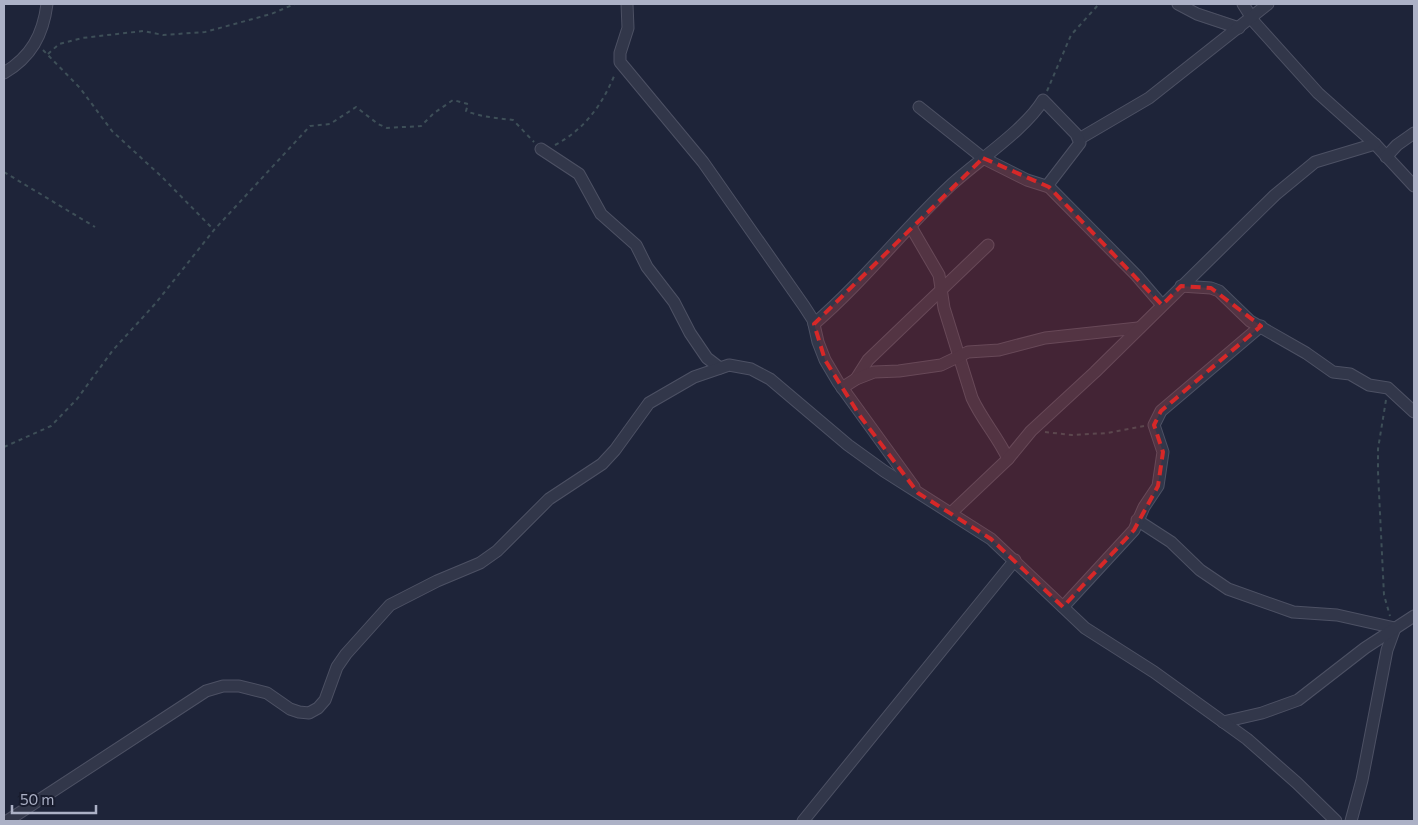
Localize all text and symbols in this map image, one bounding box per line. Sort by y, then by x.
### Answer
scale bar [12,782,96,814]
text: 50 m [20,790,54,808]

